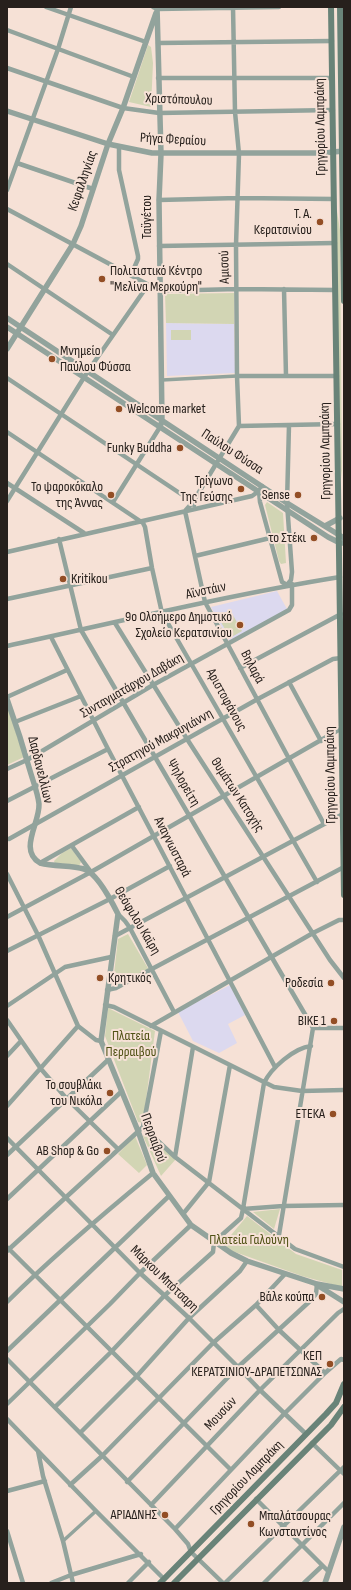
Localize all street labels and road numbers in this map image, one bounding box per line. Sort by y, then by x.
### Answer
street label: Γρηγορίου Λαμπράκη [312,78,330,176]
street label: Χριστόπουλου [145,90,213,110]
street label: Ρήγα Φεραίου [139,130,207,150]
street label: Κεφαλληνίας [65,148,101,214]
street label: Ταϋγέτου [139,195,155,239]
street label: Αμισού [216,250,234,284]
street label: Γρηγορίου Λαμπράκη [317,402,335,500]
street label: Παύλου Φύσσα [198,426,266,478]
street label: Αϊνστάιν [184,579,228,603]
street label: Βηλαρά [236,647,268,687]
street label: Συνταγματάρχου Δαβάκη [78,650,186,722]
street label: Αριστοφάνους [202,666,250,734]
street label: Στρατηγού Μακρυγιάννη [106,705,216,777]
street label: Γρηγορίου Λαμπράκη [322,726,340,824]
street label: Δαρδανελλίων [24,735,56,805]
street label: Θυμάτων Κατοχής [207,754,267,836]
street label: Ψηλορείτη [163,756,203,810]
street label: Αναγνωσταρά [150,814,194,880]
street label: Θεόφιλου Καϊρη [110,884,164,958]
street label: Περραιβού [136,1111,170,1165]
street label: Μάρκου Μπότσαρη [126,1242,202,1316]
street label: Μουσών [201,1394,241,1434]
street label: Γρηγορίου Λαμπράκη [207,1437,287,1519]

